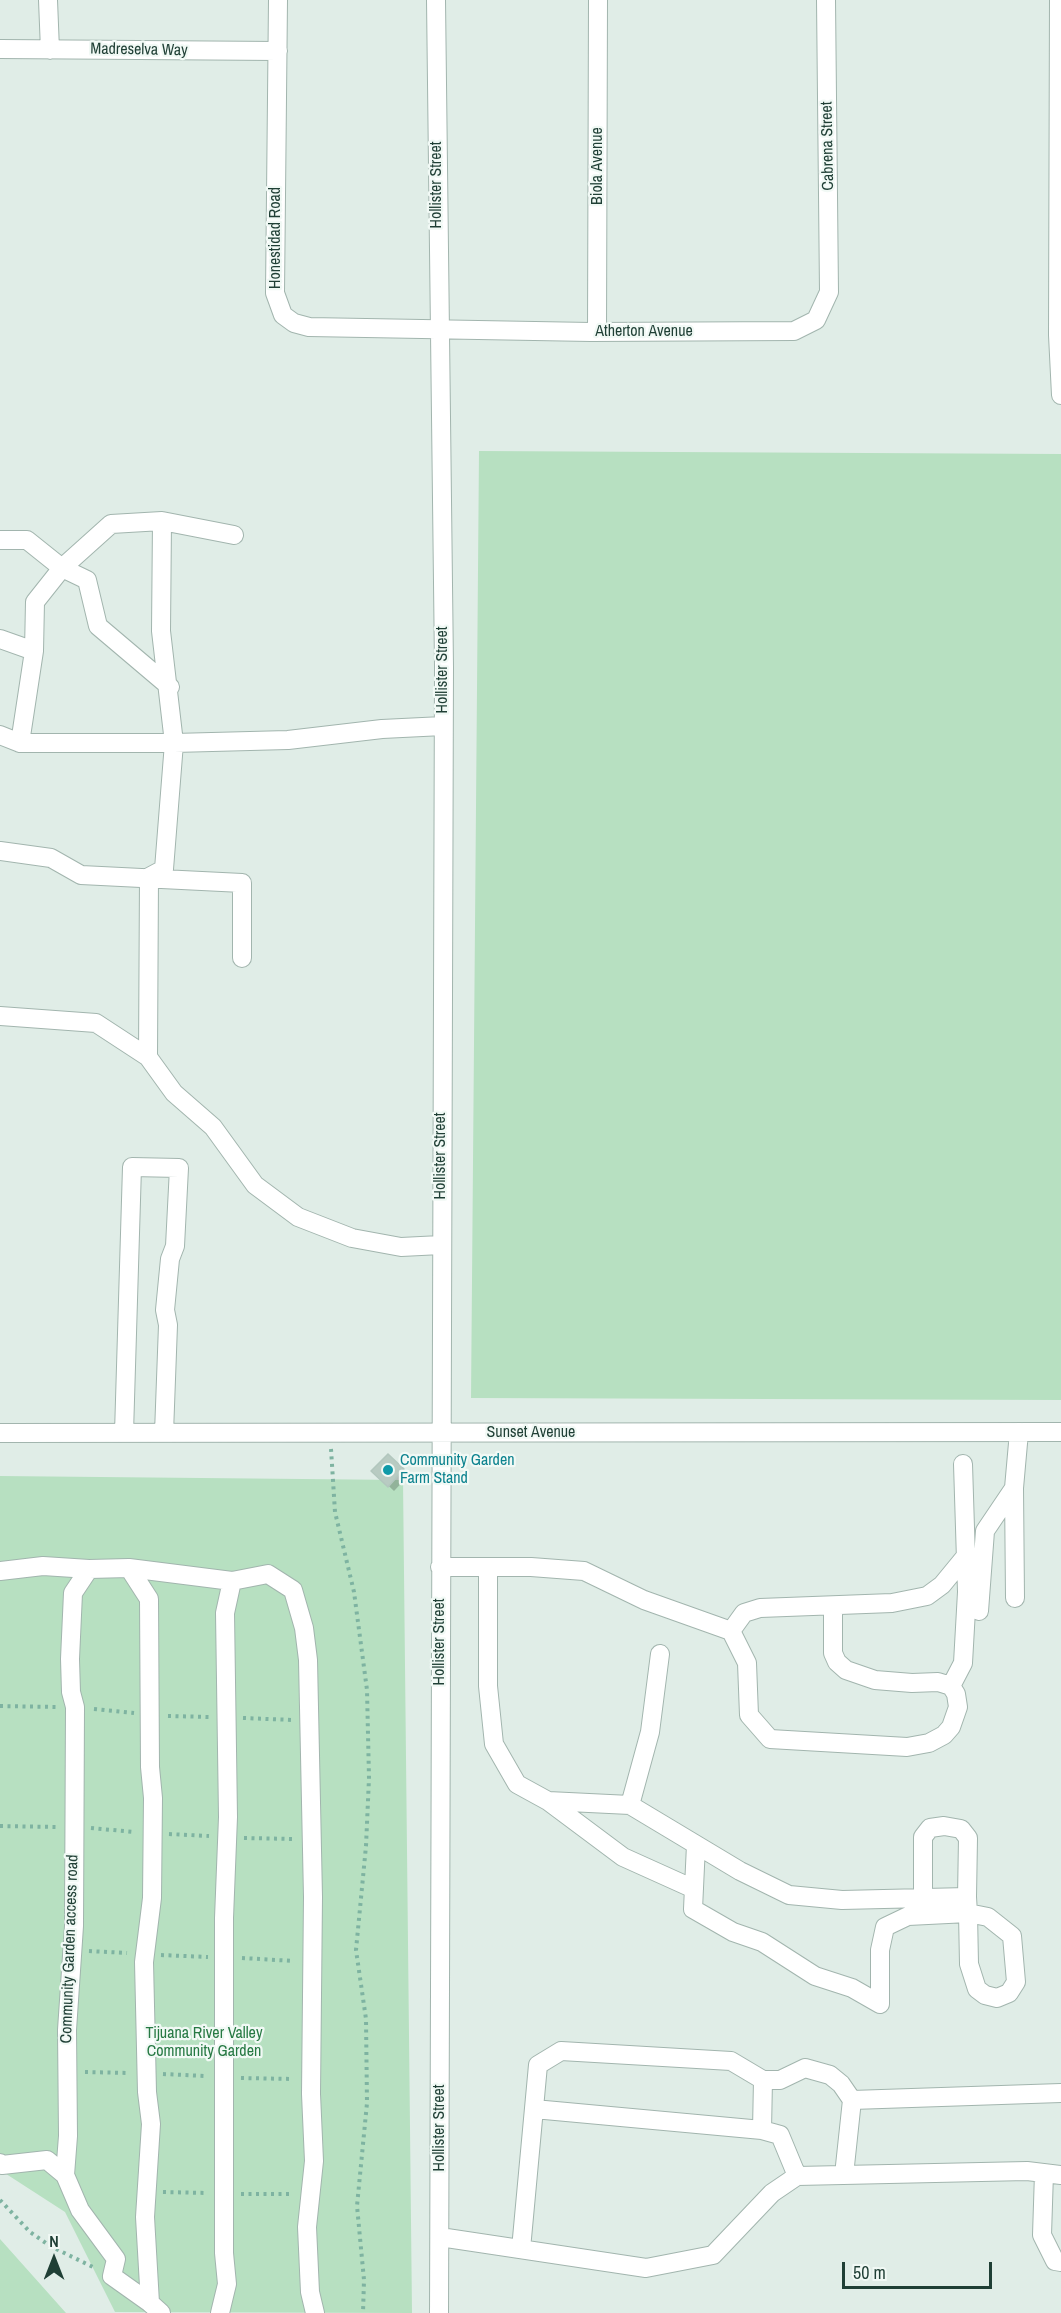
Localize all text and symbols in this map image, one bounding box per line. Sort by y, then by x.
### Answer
street label: Madreselva Way [90,40,188,60]
street label: Cabrena Street [818,101,838,191]
street label: Biola Avenue [588,127,608,205]
street label: Hollister Street [427,142,447,228]
street label: Honestidad Road [266,187,286,289]
street label: Atherton Avenue [595,322,693,342]
street label: Hollister Street [433,627,453,713]
street label: Hollister Street [431,1113,451,1199]
street label: Sunset Avenue [487,1423,575,1443]
place label: Community Garden Farm Stand [400,1451,514,1489]
marker: Community Garden Farm Stand [381,1463,395,1477]
street label: Hollister Street [430,1599,450,1685]
street label: Community Garden access road [57,1854,83,2044]
park label: Tijuana River Valley Community Garden [146,2024,262,2062]
street label: Hollister Street [430,2085,450,2171]
north arrow [24,2229,84,2289]
text: N [49,2230,59,2252]
scale bar [845,2250,995,2288]
text: 50 m [853,2260,886,2285]

